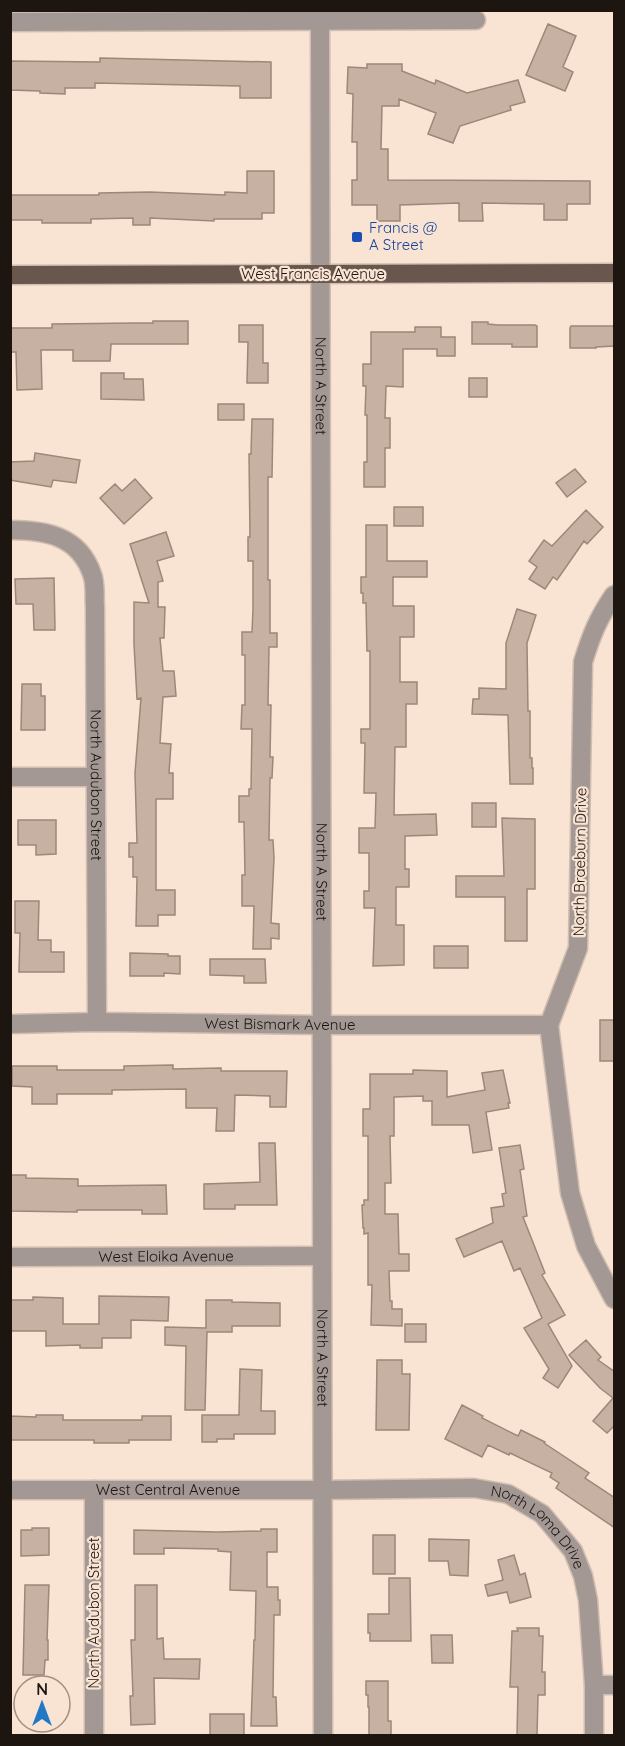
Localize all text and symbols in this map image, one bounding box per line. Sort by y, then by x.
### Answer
place label: Francis @ A Street [369,218,437,254]
marker: Francis @ A Street [350,230,364,244]
street label: West Francis Avenue [241,264,385,283]
street label: North A Street [312,337,331,435]
street label: North Audubon Street [86,709,106,861]
street label: North Braeburn Drive [569,788,590,936]
street label: North A Street [312,823,332,921]
street label: West Bismark Avenue [204,1013,356,1034]
street label: West Eloika Avenue [98,1246,234,1266]
street label: North A Street [313,1309,332,1407]
street label: West Central Avenue [96,1480,240,1499]
street label: North Loma Drive [489,1481,589,1572]
street label: North Audubon Street [84,1537,103,1689]
north arrow [12,1674,72,1734]
text: N [36,1679,48,1699]

